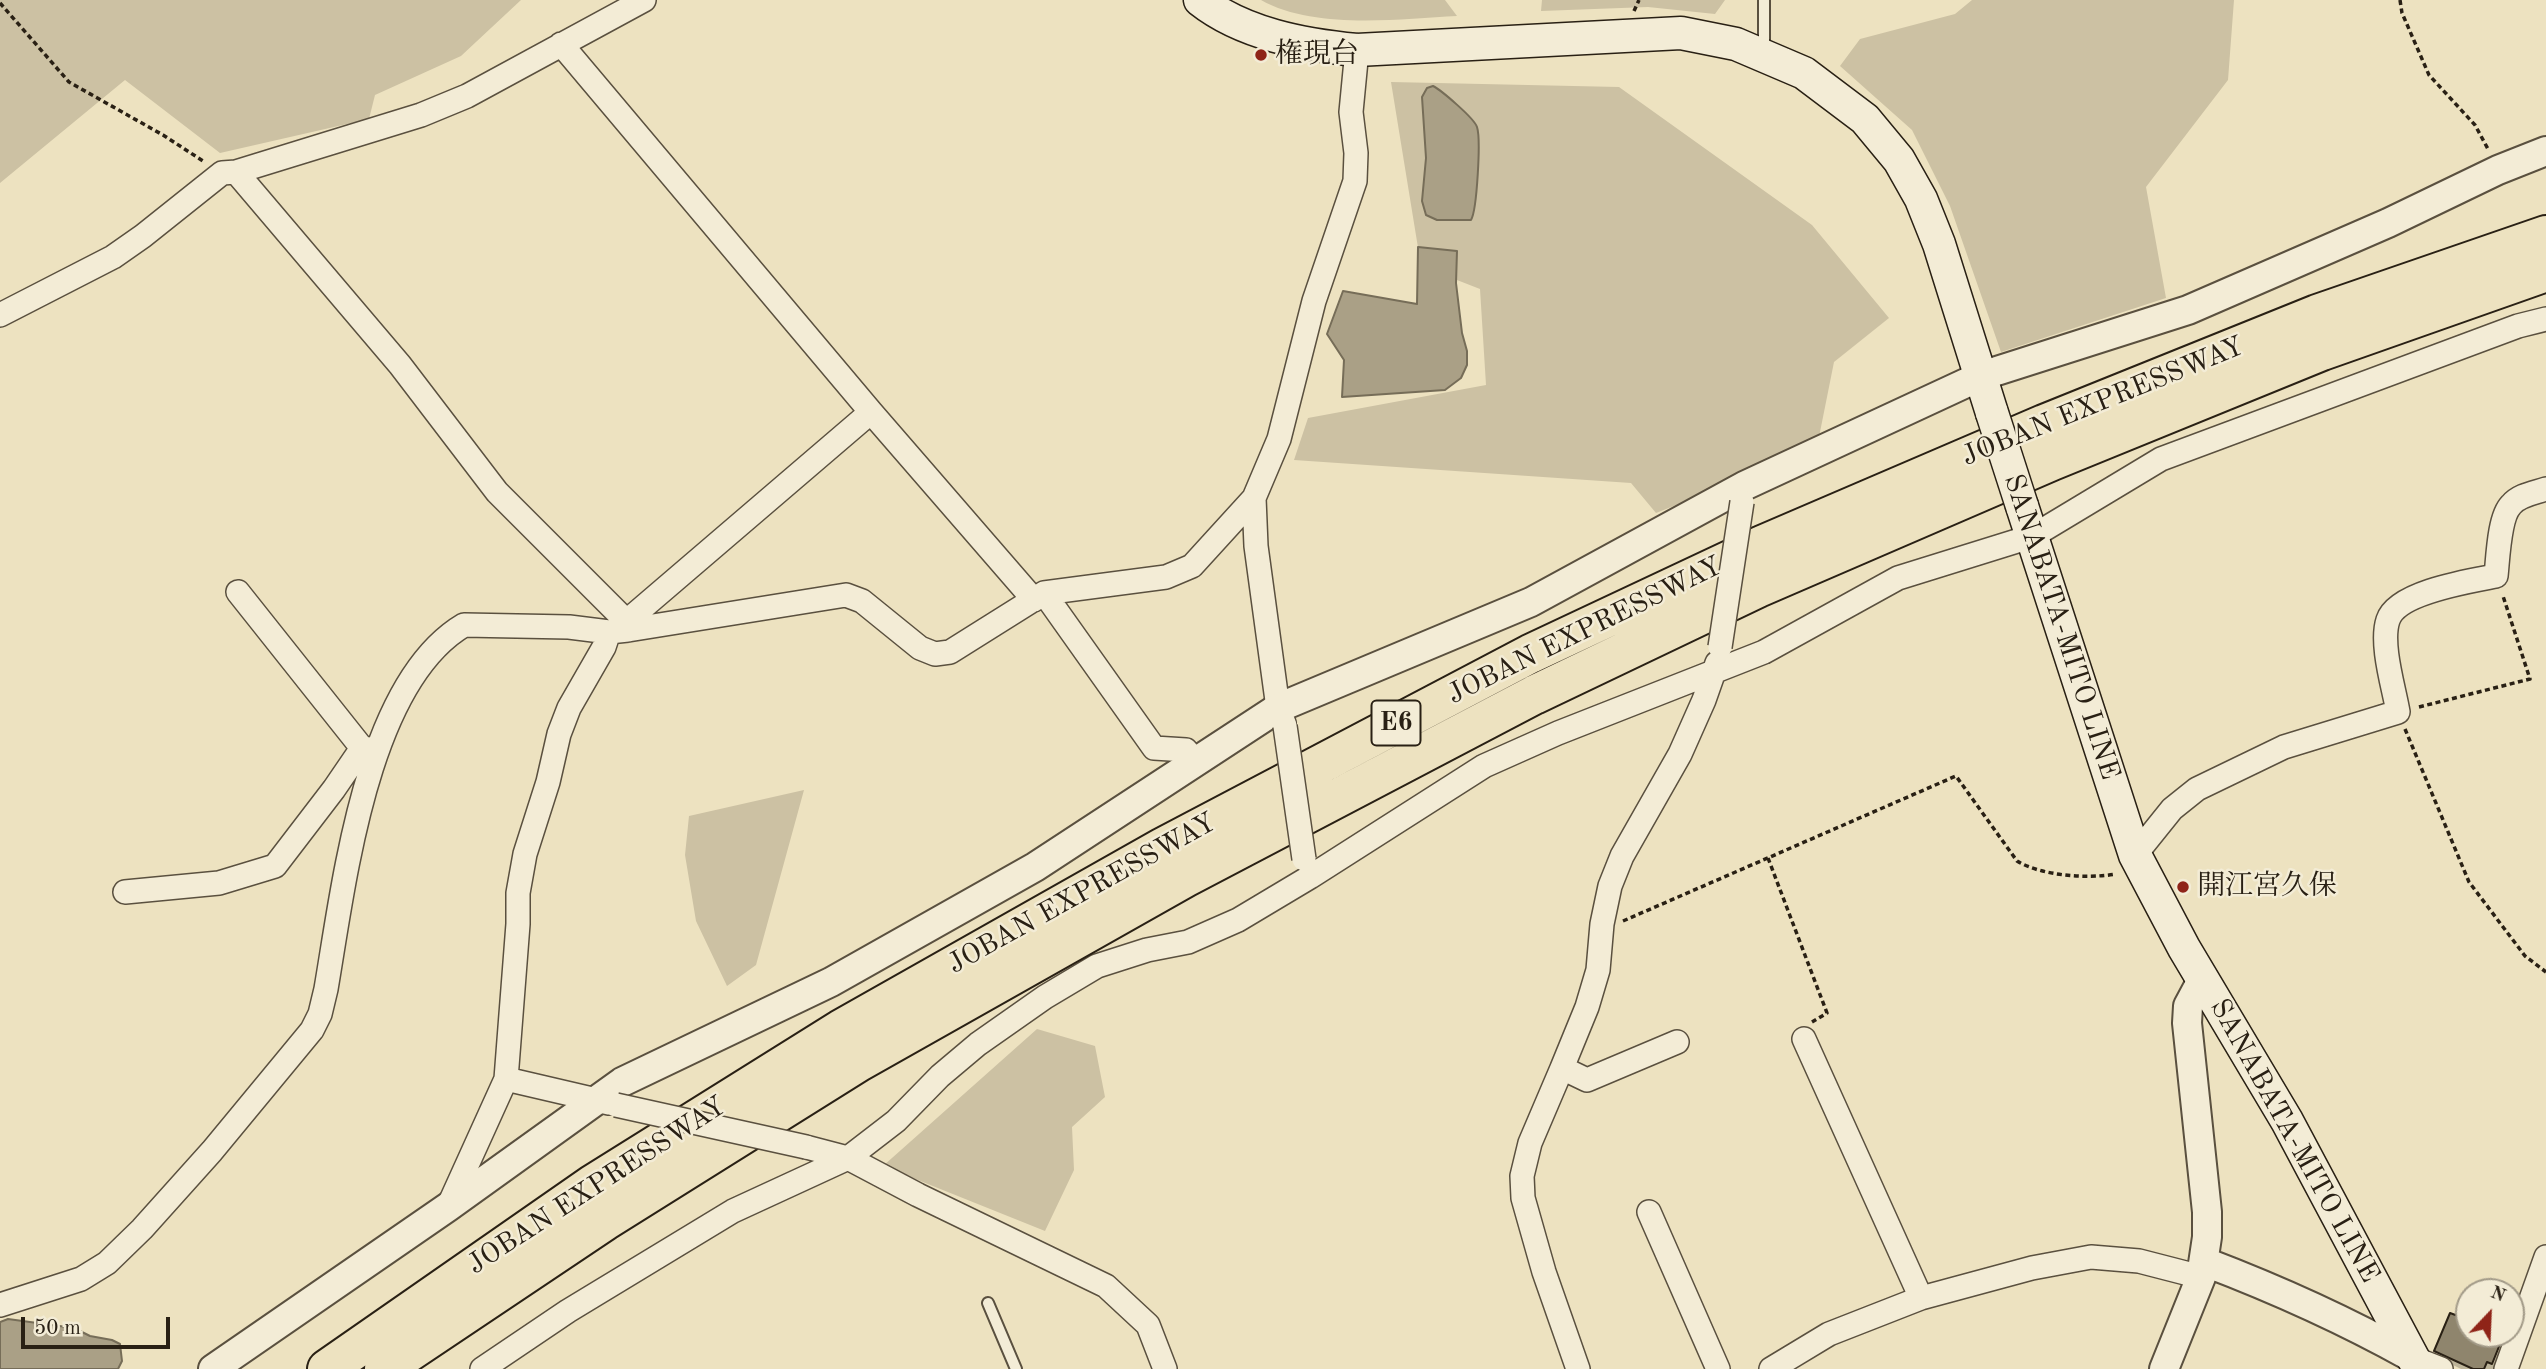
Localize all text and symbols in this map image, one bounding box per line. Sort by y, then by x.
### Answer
place label: 権現台 [1275,38,1359,72]
marker: 権現台 [1253,47,1269,63]
street label: JOBAN EXPRESSWAY [1957,330,2249,474]
street label: SANABATA-MITO LINE [1996,470,2126,784]
street label: JOBAN EXPRESSWAY [1442,550,1728,712]
road number: E6 [1372,701,1420,746]
street label: JOBAN EXPRESSWAY [942,806,1222,982]
place label: 開江宮久保 [2197,870,2337,904]
marker: 開江宮久保 [2175,879,2191,895]
street label: SANABATA-MITO LINE [2202,993,2386,1289]
street label: JOBAN EXPRESSWAY [461,1090,733,1282]
north arrow [2455,1278,2525,1348]
text: N [2487,1283,2508,1307]
scale bar [24,1302,173,1346]
text: 50 m [34,1318,81,1339]

